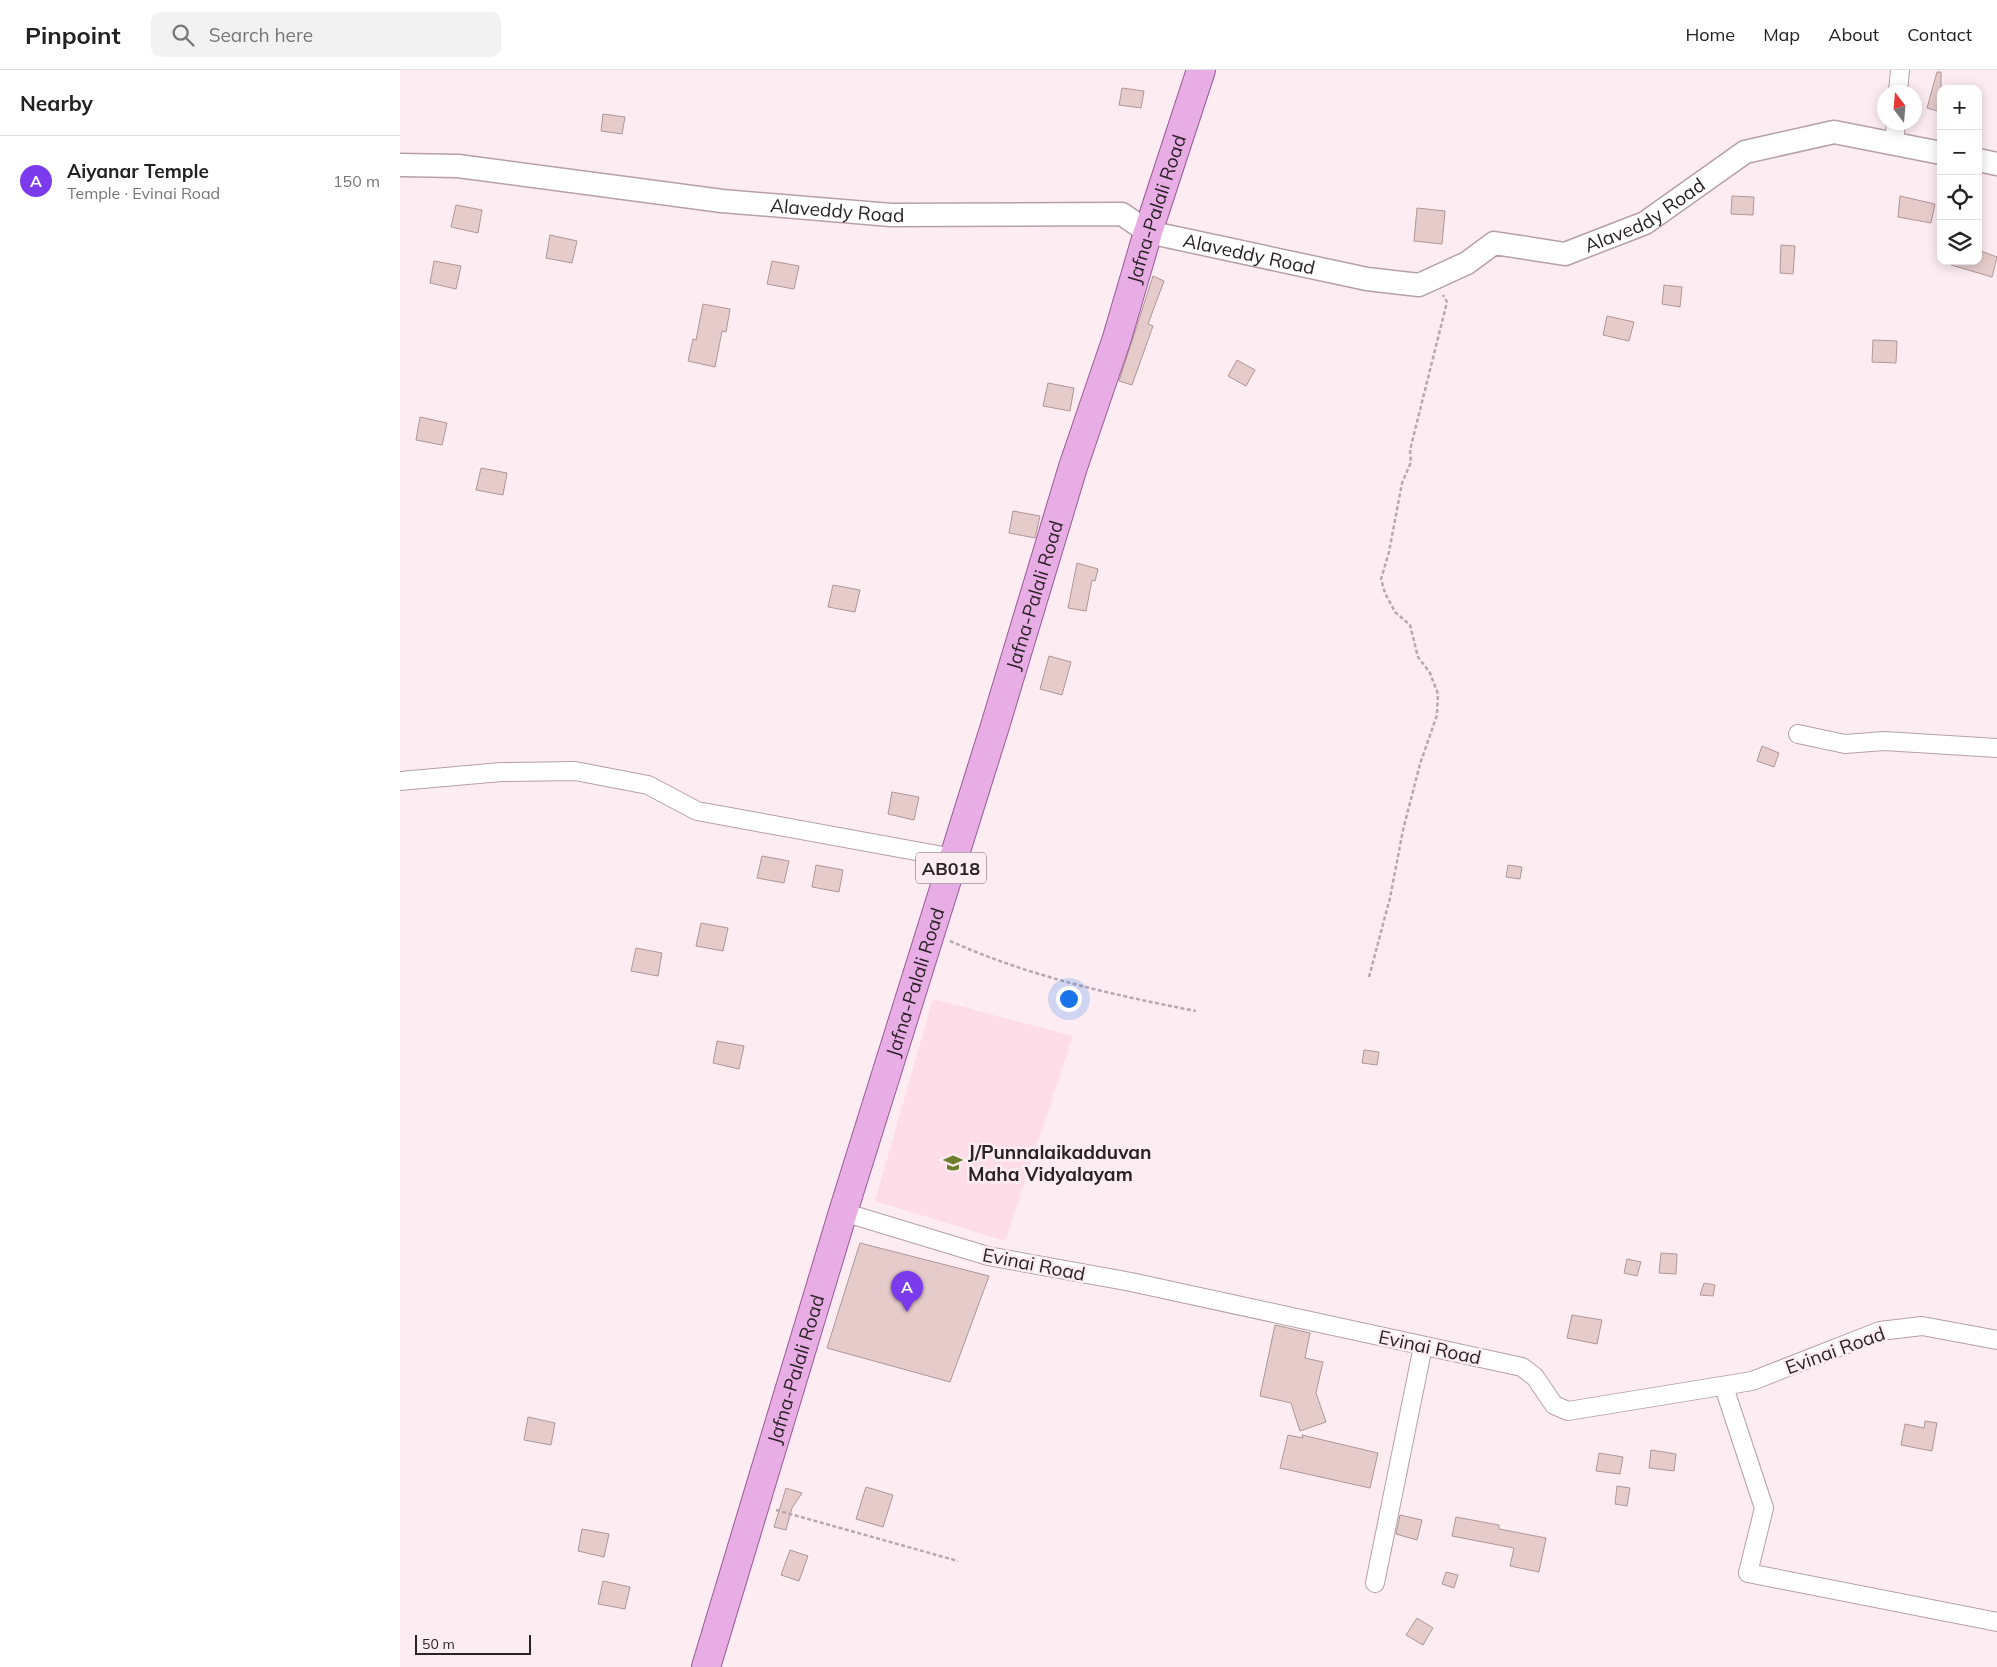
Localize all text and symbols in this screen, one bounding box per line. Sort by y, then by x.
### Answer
search box [151,12,501,57]
text: Pinpoint [25,20,121,50]
icon: search [169,21,197,49]
text: Search here [209,23,313,47]
text: Home [1685,23,1735,46]
text: Map [1763,23,1800,46]
text: About [1828,23,1879,46]
text: Contact [1907,23,1972,46]
north arrow [1877,85,1922,130]
map controls [1937,85,1982,265]
button: + [1937,85,1982,130]
text: Nearby [20,90,93,116]
button: − [1937,130,1982,175]
street label: Jafna-Palali Road [1122,132,1191,286]
text: Aiyanar Temple [67,159,209,183]
text: A [30,171,42,191]
text: 150 m [333,171,380,191]
street label: Alaveddy Road [1581,172,1709,257]
button: locate [1937,175,1982,220]
text: Temple · Evinai Road [67,183,220,203]
street label: Alaveddy Road [769,193,904,227]
button: layers [1937,220,1982,265]
street label: Alaveddy Road [1181,228,1317,280]
street label: Jafna-Palali Road [1001,518,1068,673]
road number: AB018 [916,852,986,884]
street label: Jafna-Palali Road [880,905,949,1060]
your location [1056,986,1082,1012]
place label: J/Punnalaikadduvan Maha Vidyalayam [968,1140,1152,1186]
school or university icon: J/Punnalaikadduvan Maha Vidyalayam [942,1152,964,1174]
street label: Evinai Road [981,1242,1087,1286]
pin: A [891,1271,923,1312]
street label: Jafna-Palali Road [762,1292,829,1447]
street label: Evinai Road [1782,1321,1888,1379]
street label: Evinai Road [1377,1324,1483,1370]
scale bar [415,1632,531,1655]
text: 50 m [422,1635,455,1653]

